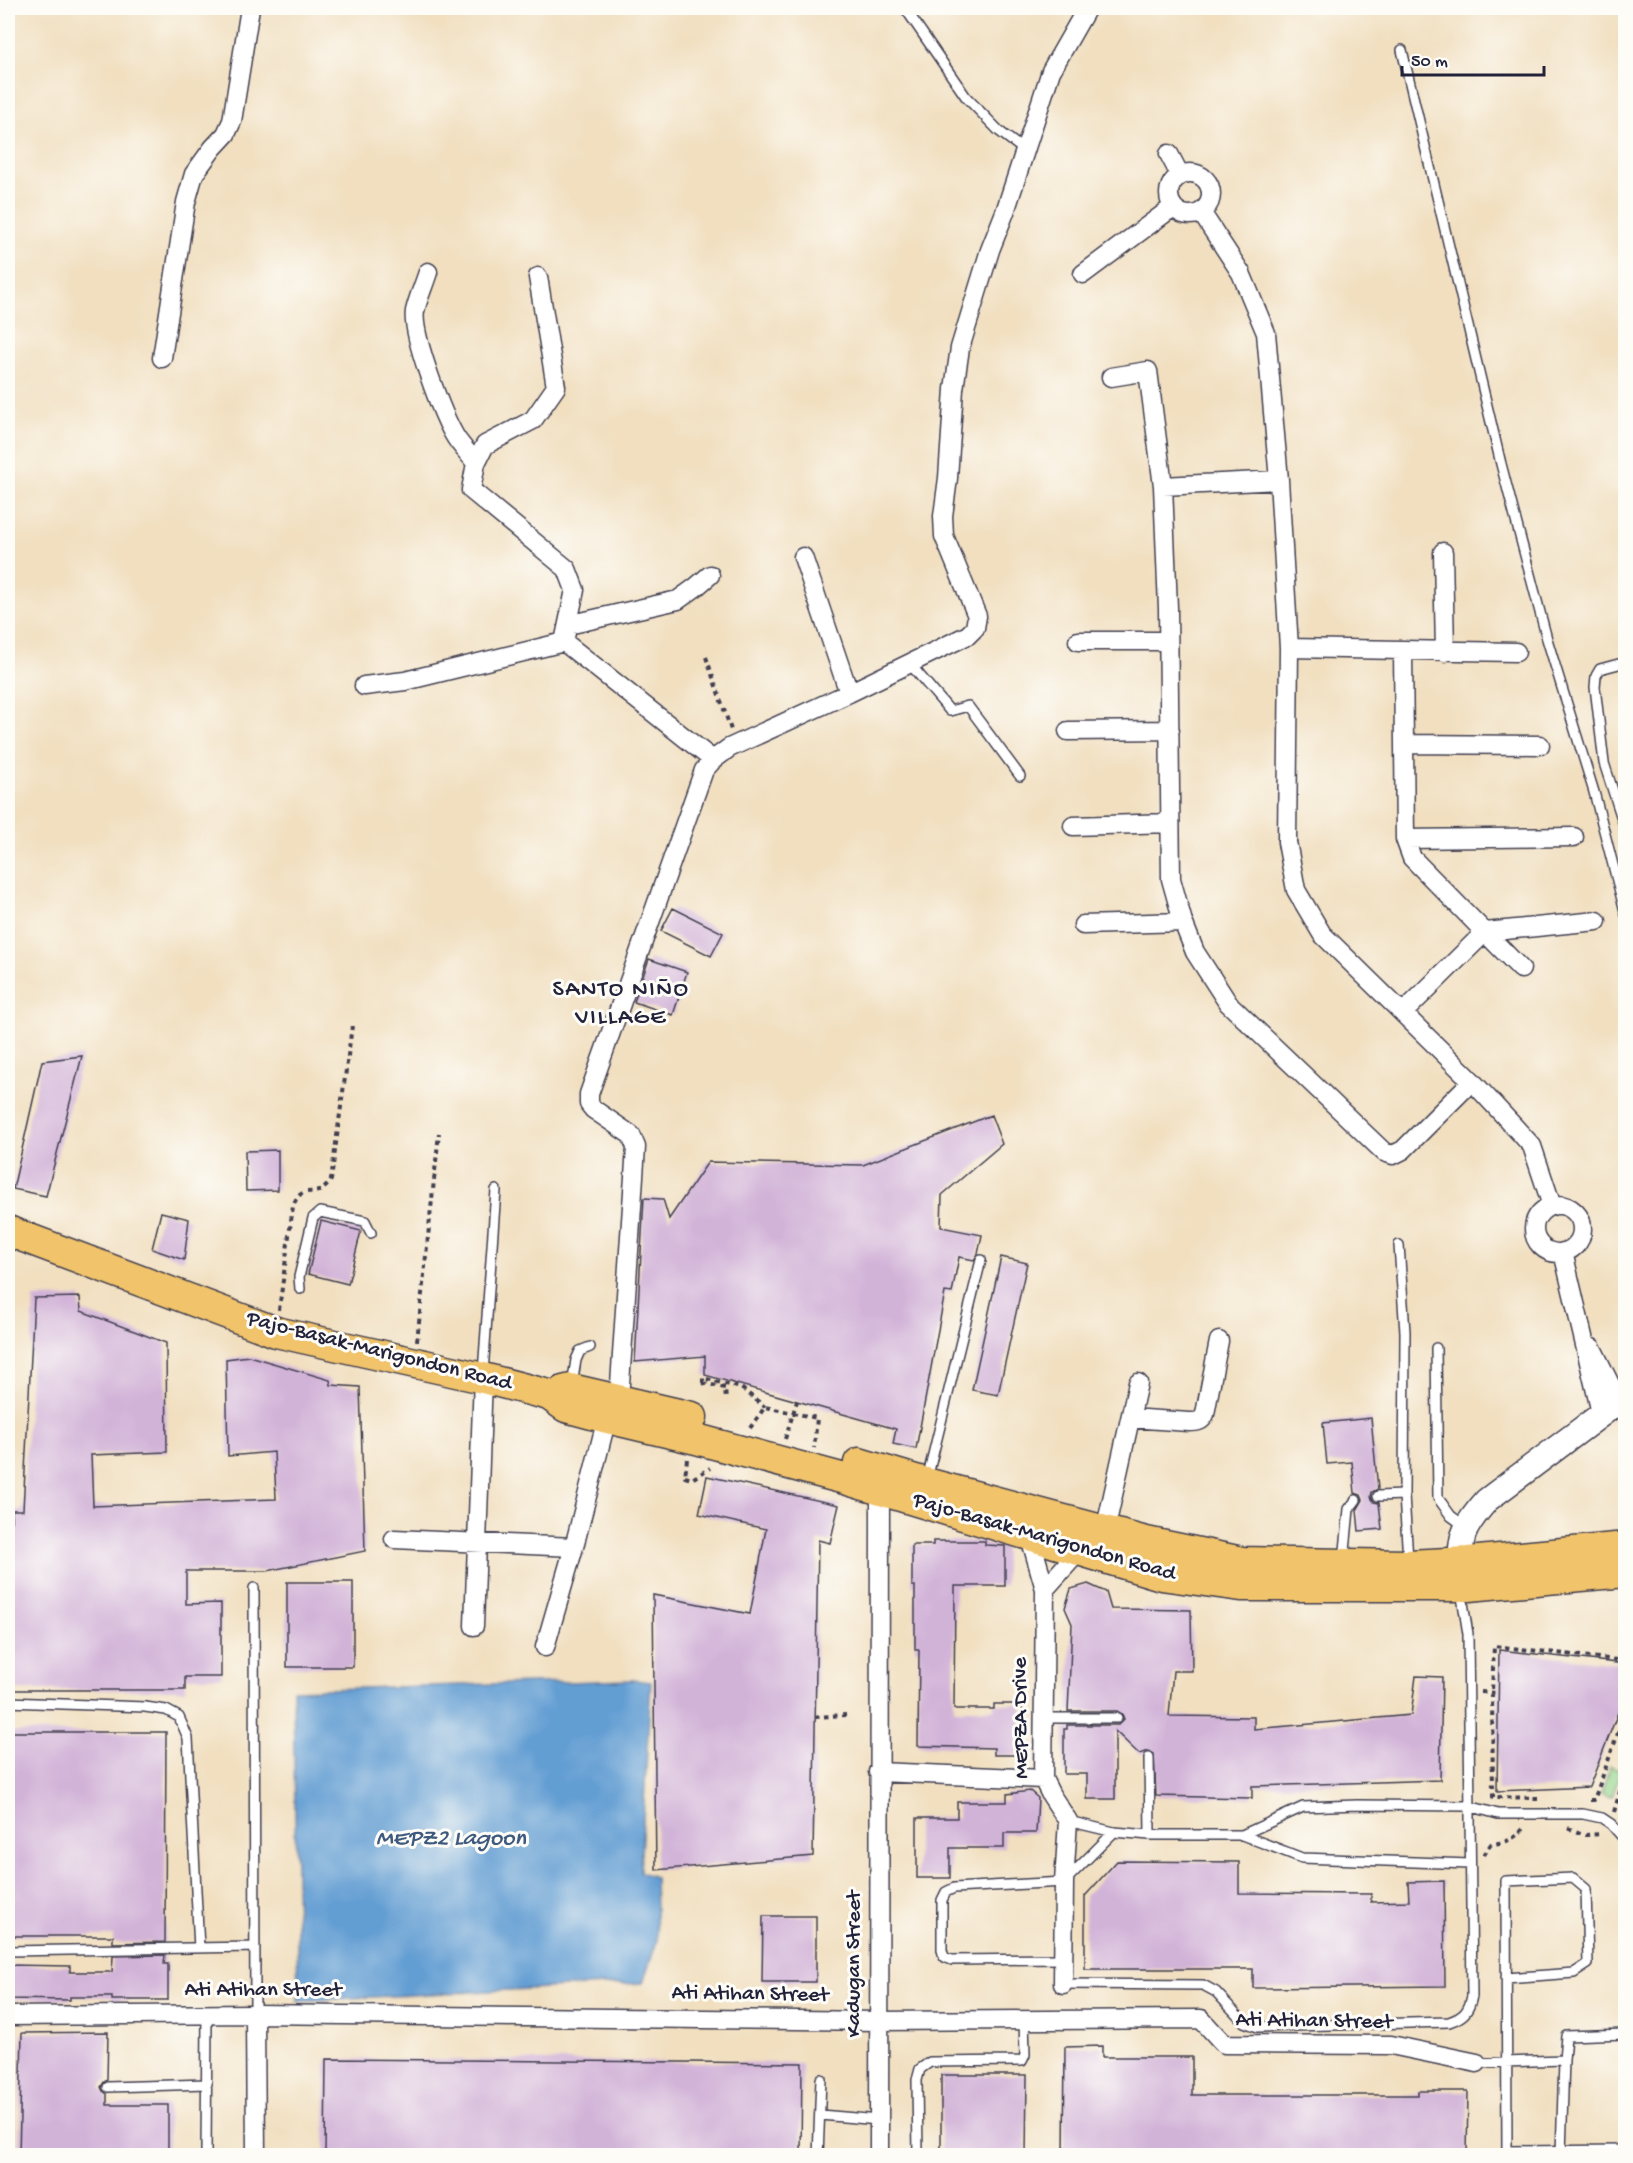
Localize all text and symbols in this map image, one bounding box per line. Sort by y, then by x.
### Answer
scale bar [1402,39,1544,77]
text: 50 m [1411,52,1448,73]
district label: SANTO NIÑO VILLAGE [553,976,689,1033]
street label: Pajo-Basak-Marigondon Road [243,1306,516,1398]
street label: Pajo-Basak-Marigondon Road [909,1488,1180,1589]
street label: MEPZA Drive [1008,1656,1036,1779]
water label: MEPZ2 Lagoon [376,1825,527,1854]
street label: Kadugan Street [842,1889,868,2037]
street label: Ati Atihan Street [184,1978,344,2004]
street label: Ati Atihan Street [671,1981,831,2009]
street label: Ati Atihan Street [1235,2008,1395,2036]

